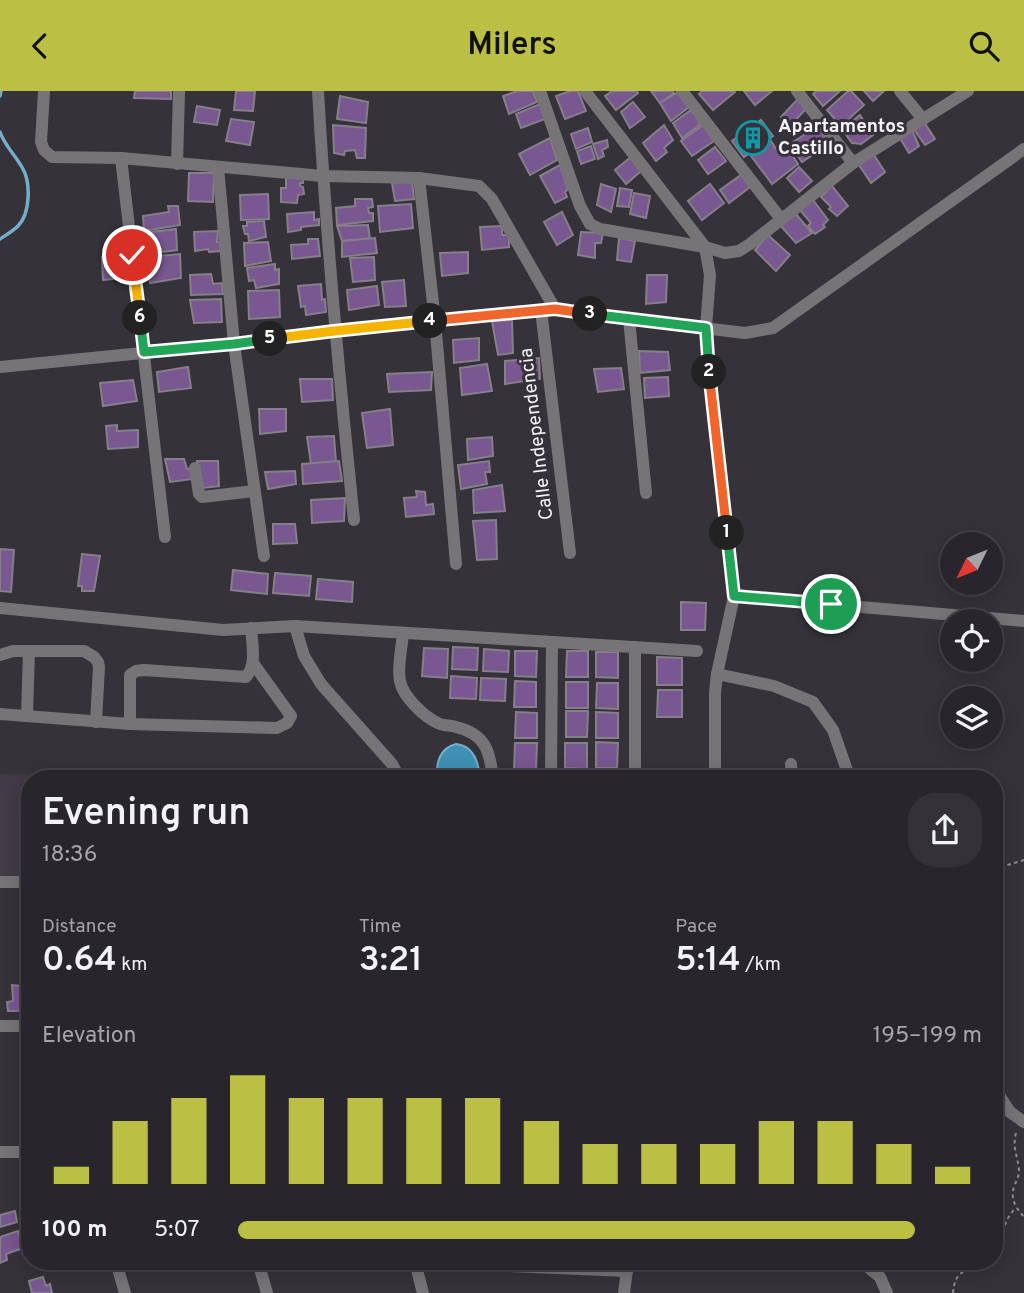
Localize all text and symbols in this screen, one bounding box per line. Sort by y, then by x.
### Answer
text: Milers [467,26,557,66]
icon: back [21,27,59,65]
icon: search [965,27,1003,65]
place label: Apartamentos Castillo [778,115,905,161]
building icon: Apartamentos Castillo [734,119,772,157]
pin [102,225,162,285]
icon: check [113,236,151,274]
pin: 3 [572,297,608,332]
pin: 6 [122,301,158,335]
text: 3 [584,301,595,325]
pin: 4 [412,303,448,338]
text: 6 [134,305,145,329]
text: 4 [423,308,436,332]
pin: 5 [252,321,288,357]
text: 5 [264,326,275,350]
street label: Calle Independencia [515,347,559,521]
pin: 2 [692,355,726,389]
text: 2 [703,359,714,383]
pin: 1 [710,515,744,551]
text: 1 [723,520,730,544]
north arrow [940,532,1003,595]
map controls [940,532,1003,749]
pin [801,574,861,634]
icon: arrive [812,585,850,623]
button: locate [940,609,1003,672]
button: layers [940,686,1003,749]
text: Evening run [42,790,250,839]
button: share [908,793,982,867]
text: 18:36 [42,841,97,870]
text: Distance [42,915,117,939]
text: Time [359,915,401,939]
text: Pace [675,915,717,939]
text: 0.64 [42,939,117,983]
text: 3:21 [359,939,423,983]
text: 5:14 [675,939,741,983]
text: km [117,953,147,977]
text: /km [741,953,781,977]
text: Elevation [42,1022,137,1051]
text: 195–199 m [873,1022,982,1051]
text: 100 m [42,1216,107,1245]
text: 5:07 [154,1216,200,1245]

